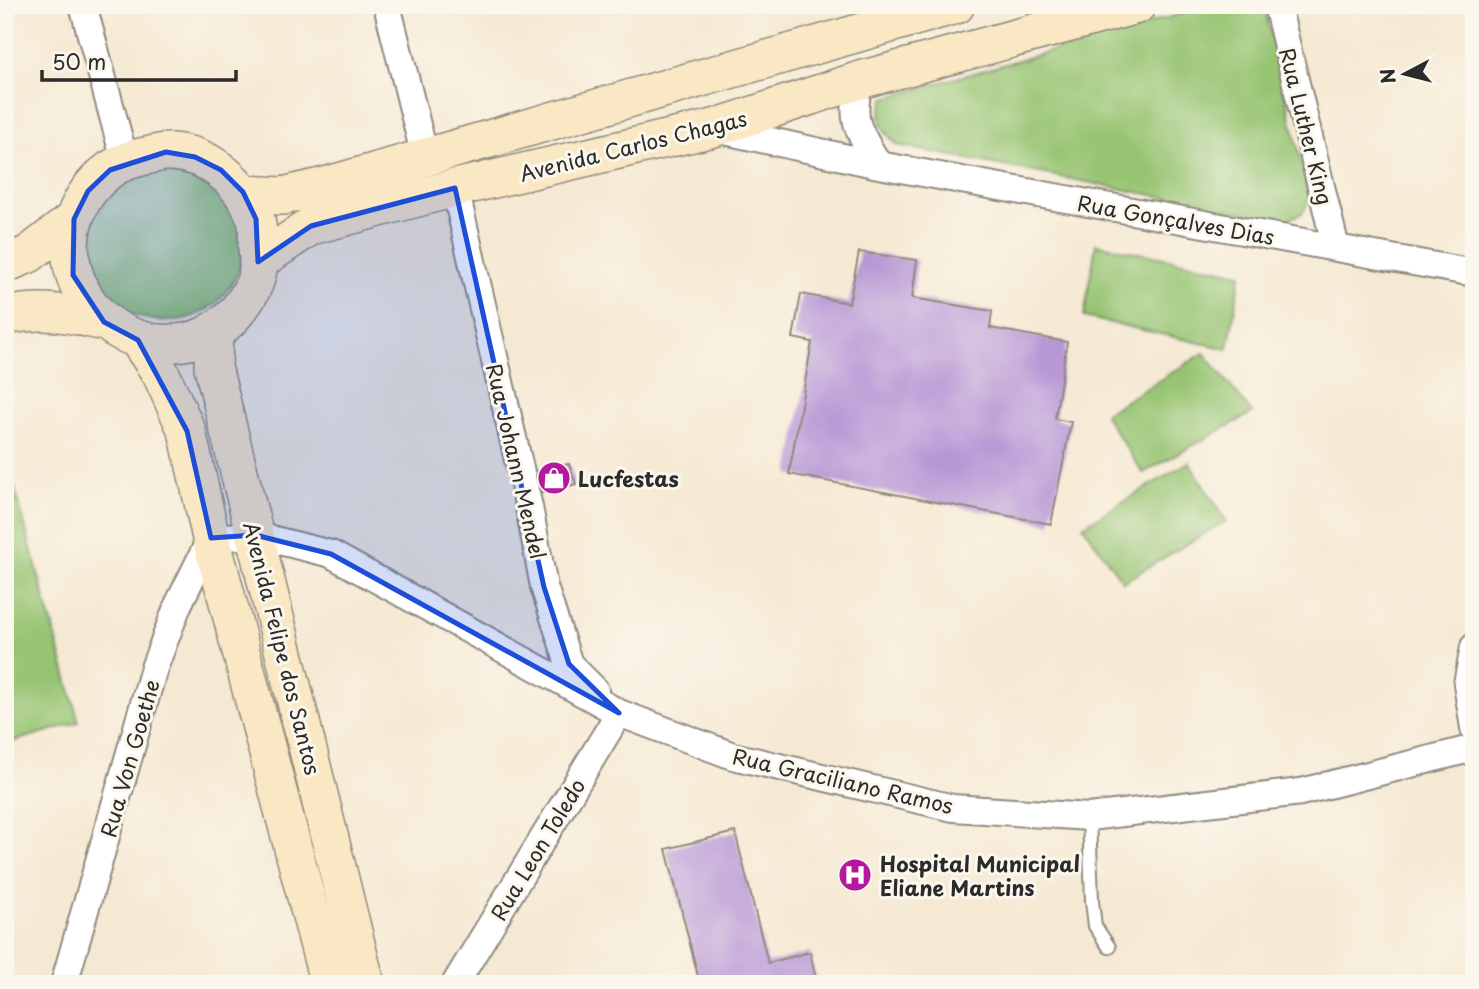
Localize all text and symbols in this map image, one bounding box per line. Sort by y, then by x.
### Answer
scale bar [42,38,236,82]
north arrow [1370,38,1440,108]
street label: Rua Luther King [1272,44,1342,208]
text: 50 m [52,45,106,77]
text: N [1372,67,1402,85]
street label: Avenida Carlos Chagas [516,101,750,189]
street label: Rua Gonçalves Dias [1075,186,1277,252]
street label: Rua Johann Mendel [479,360,555,562]
shop icon: Lucfestas [535,459,573,497]
place label: Lucfestas [578,462,679,494]
street label: Avenida Felipe dos Santos [236,518,330,778]
street label: Rua Von Goethe [91,675,167,841]
street label: Rua Graciliano Ramos [730,739,956,821]
street label: Rua Leon Toledo [482,772,592,926]
place label: Hospital Municipal Eliane Martins [880,847,1080,903]
hospital icon: Hospital Municipal Eliane Martins [836,856,874,894]

